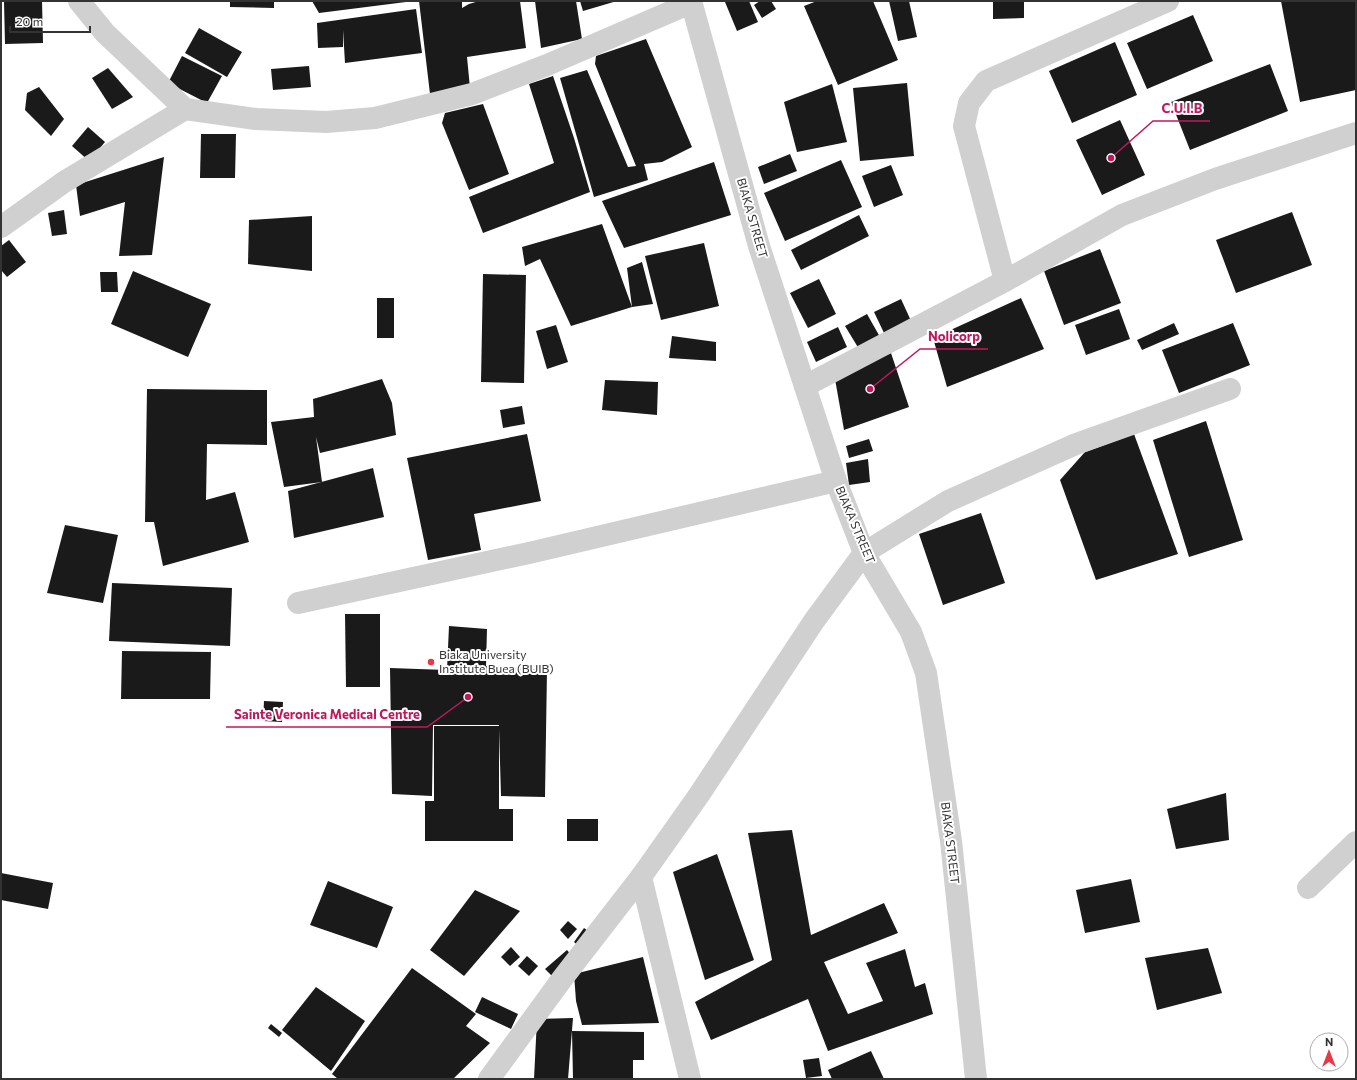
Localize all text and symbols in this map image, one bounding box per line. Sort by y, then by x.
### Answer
scale bar [10,8,90,34]
text: 20 m [16,14,43,28]
callout: C.U.I.B [1153,96,1210,121]
text: C.U.I.B [1162,100,1203,116]
street label: BIAKA STREET [735,176,771,260]
callout: Nolicorp [920,324,988,349]
text: Nolicorp [928,328,980,344]
street label: BIAKA STREET [833,484,879,566]
place label: Biaka University Institute Buea (BUIB) [439,647,554,675]
marker: Biaka University Institute Buea (BUIB) [426,657,436,667]
callout: Sainte Veronica Medical Centre [226,702,427,727]
text: Sainte Veronica Medical Centre [234,706,420,722]
street label: BIAKA STREET [939,801,963,885]
north arrow [1309,1032,1349,1072]
text: N [1325,1035,1333,1048]

